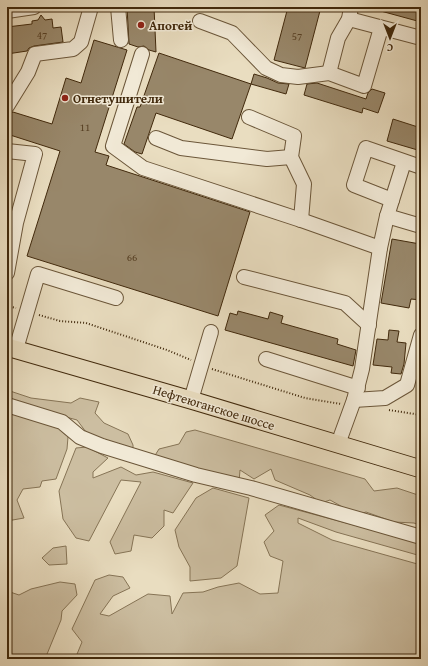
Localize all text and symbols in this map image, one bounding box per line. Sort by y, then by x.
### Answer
place label: Апогей [149,16,192,35]
north arrow [370,18,410,58]
marker: Апогей [136,20,146,30]
house number: 47 [37,27,47,43]
house number: 57 [292,28,302,44]
text: С [387,40,393,56]
place label: Огнетушители [73,89,163,108]
marker: Огнетушители [60,93,70,103]
house number: 11 [80,119,90,135]
house number: 66 [127,249,137,265]
street label: Нефтеюганское шоссе [150,380,277,435]

